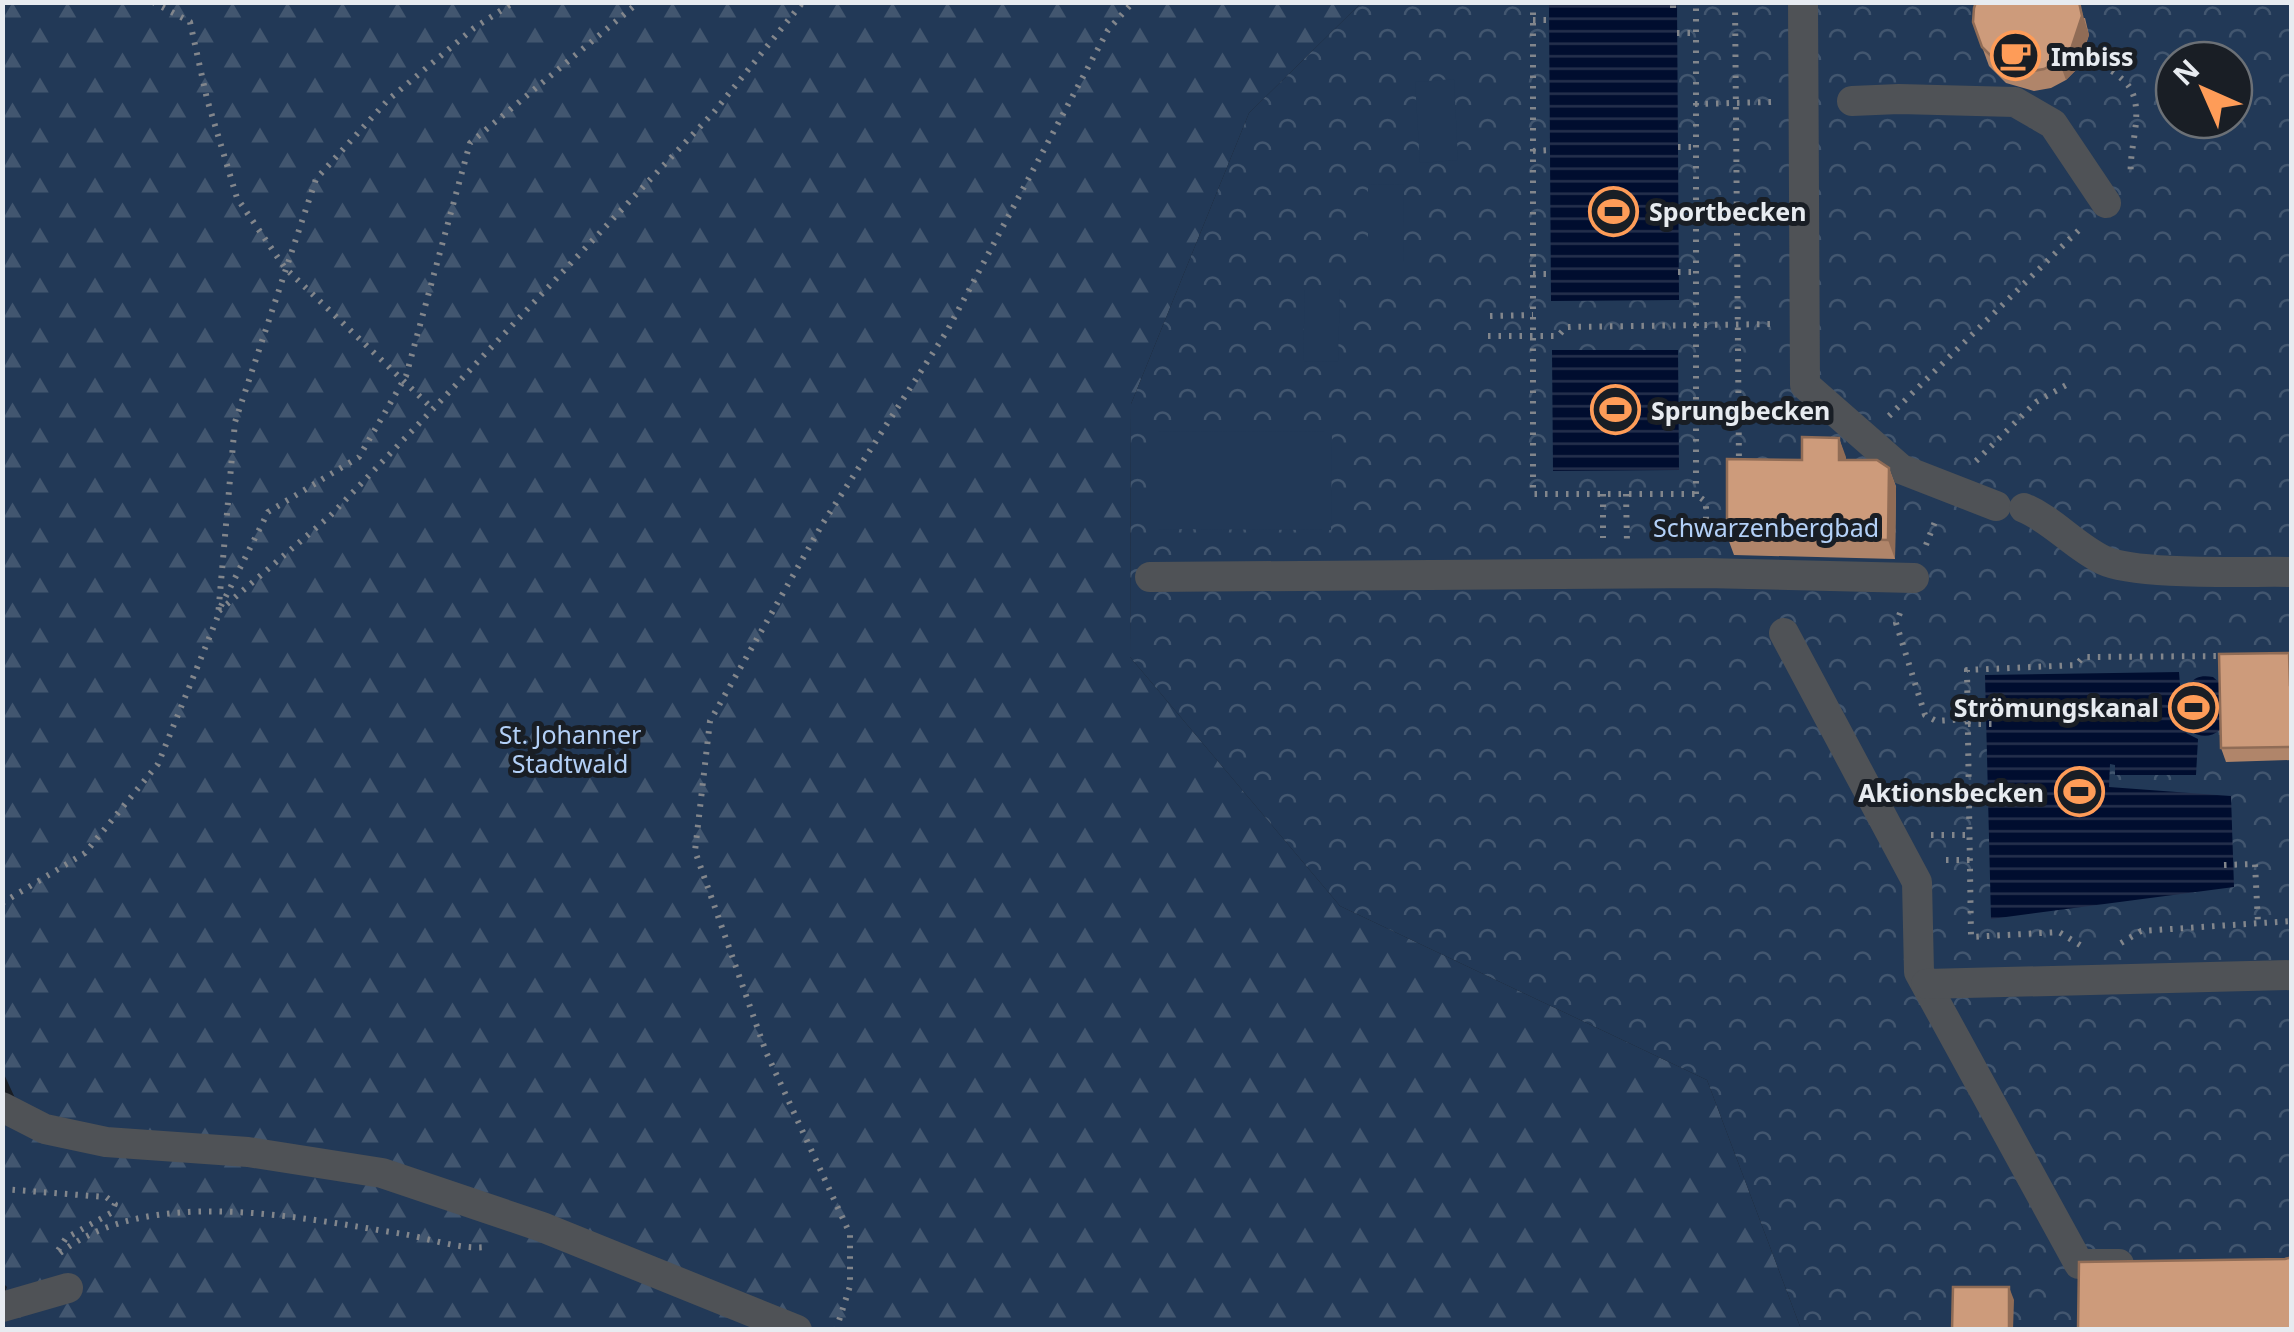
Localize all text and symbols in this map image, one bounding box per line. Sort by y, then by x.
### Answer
cafe icon: Imbiss [1990,30,2042,82]
place label: Imbiss [2051,39,2133,73]
north arrow [2154,40,2254,140]
text: N [2164,50,2207,93]
sports icon: Sportbecken [1588,185,1640,237]
place label: Sportbecken [1649,194,1807,228]
sports icon: Sprungbecken [1590,384,1642,436]
place label: Sprungbecken [1651,393,1830,427]
park label: Schwarzenbergbad [1653,510,1879,544]
sports icon: Strömungskanal [2168,681,2220,733]
place label: Strömungskanal [1954,690,2159,724]
park label: St. Johanner Stadtwald [499,717,641,780]
sports icon: Aktionsbecken [2053,766,2105,818]
place label: Aktionsbecken [1858,775,2044,809]

